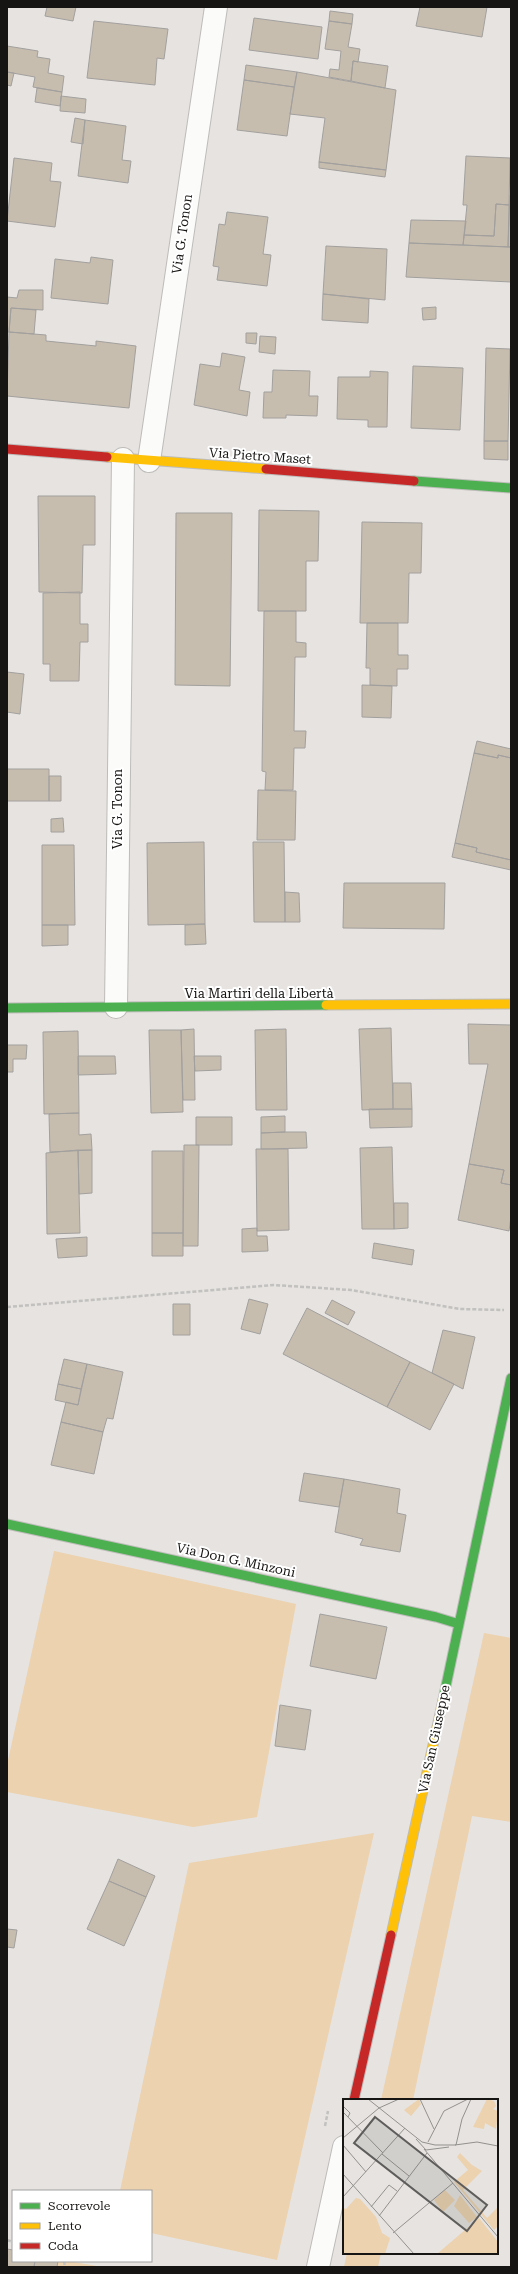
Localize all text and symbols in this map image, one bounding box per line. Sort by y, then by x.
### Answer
street label: Via G. Tonon [169,193,195,275]
street label: Via Pietro Maset [209,445,312,467]
street label: Via G. Tonon [110,768,125,849]
street label: Via Martiri della Libertà [185,986,333,1001]
street label: Via Don G. Minzoni [175,1540,297,1580]
street label: Via San Giuseppe [415,1684,453,1794]
inset map [343,2099,498,2254]
legend [12,2190,152,2262]
text: Scorrevole [48,2199,111,2213]
text: Lento [48,2219,82,2233]
text: Coda [48,2239,79,2253]

